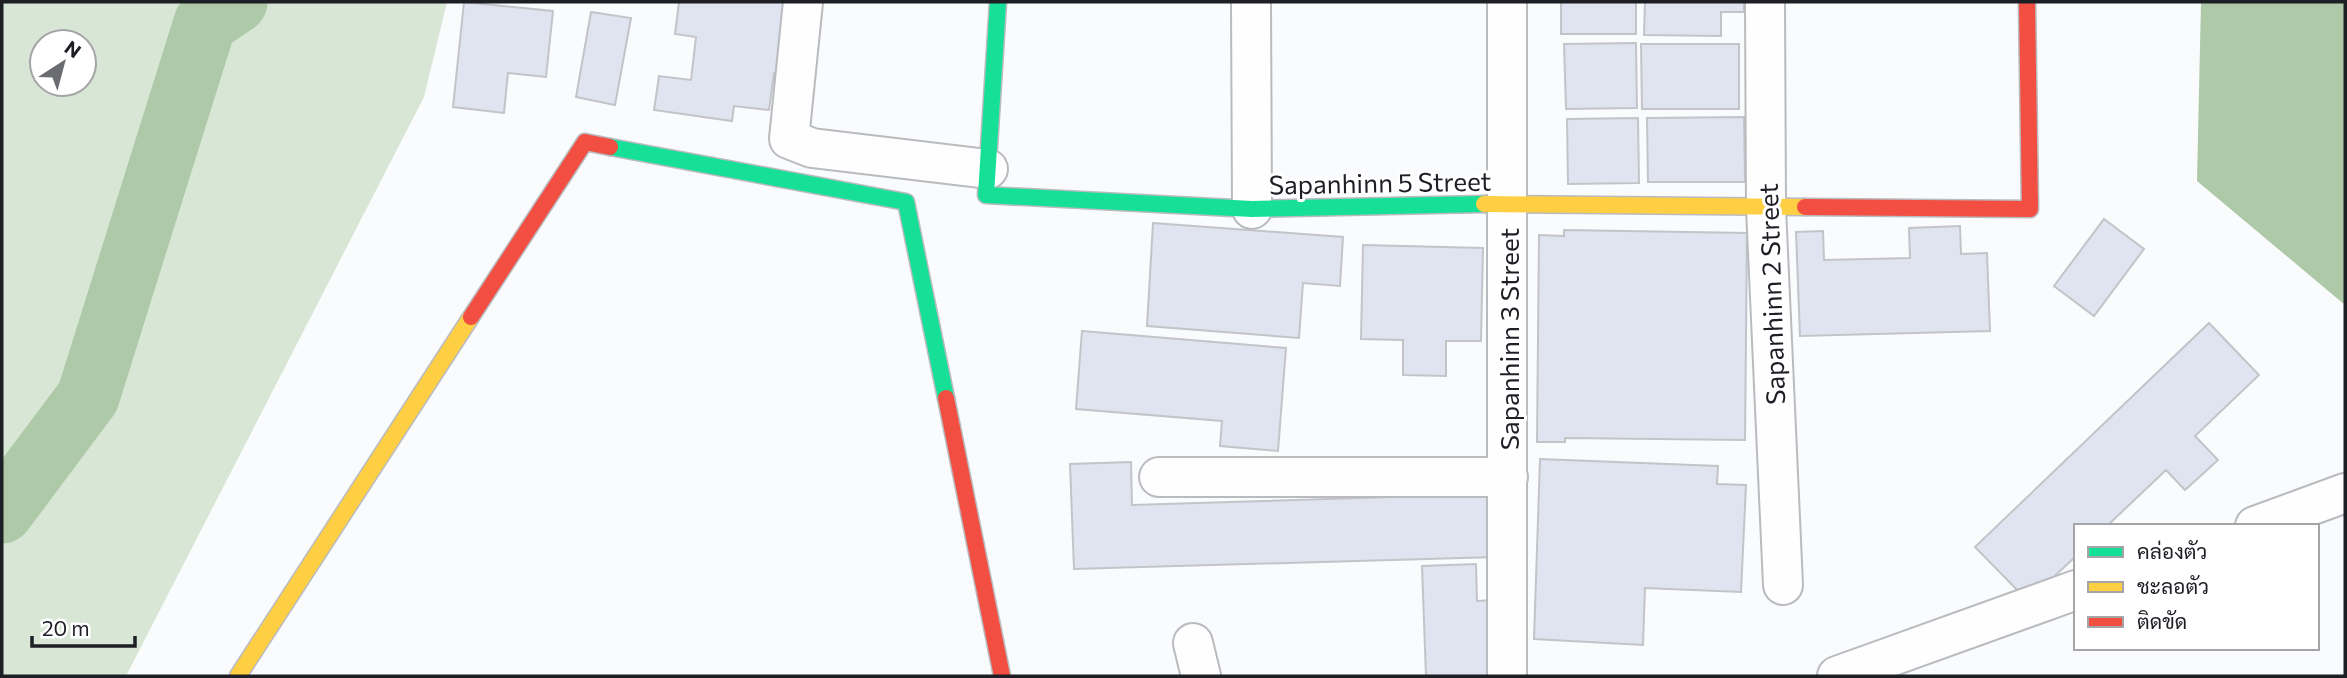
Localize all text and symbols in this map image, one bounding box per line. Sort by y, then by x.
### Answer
north arrow [28,28,98,98]
text: N [61,35,86,62]
street label: Sapanhinn 5 Street [1269,165,1491,199]
street label: Sapanhinn 2 Street [1752,183,1790,405]
street label: Sapanhinn 3 Street [1493,228,1524,450]
legend [2074,524,2319,650]
text: คล่องตัว [2137,538,2207,563]
text: ชะลอตัว [2137,573,2209,598]
scale bar [32,604,135,648]
text: ติดขัด [2137,608,2187,633]
text: 20 m [42,615,90,640]

